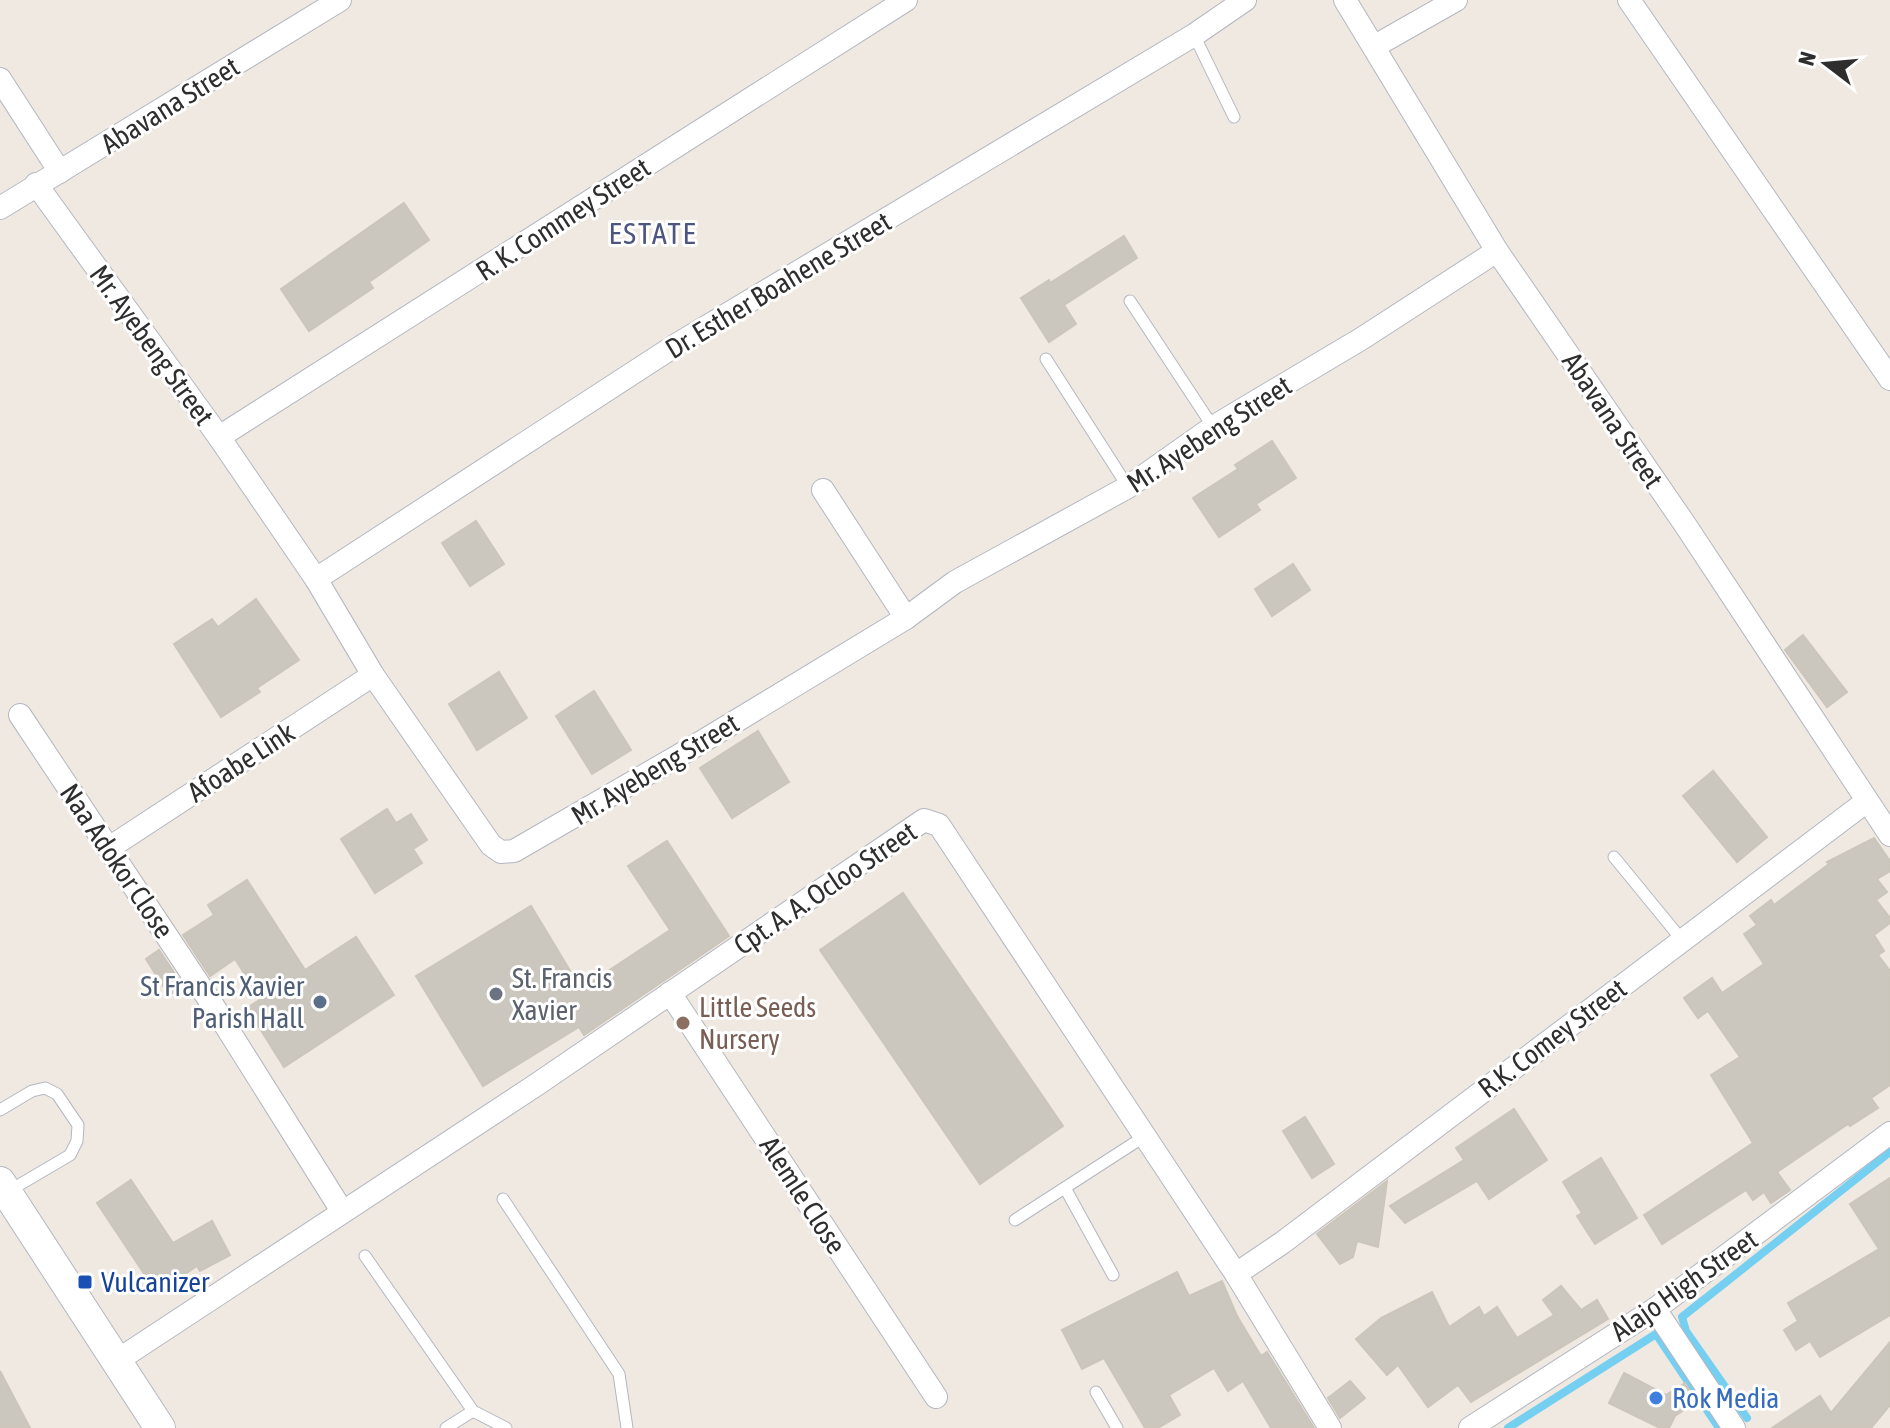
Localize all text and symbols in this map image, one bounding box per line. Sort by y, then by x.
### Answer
north arrow [1786,24,1866,104]
text: N [1792,49,1821,68]
street label: Abavana Street [95,50,245,160]
street label: R. K. Commey Street [470,151,656,287]
street label: Dr. Esther Boahene Street [660,205,896,365]
district label: ESTATE [609,216,697,250]
street label: Mr. Ayebeng Street [83,259,221,431]
street label: Abavana Street [1556,346,1670,494]
street label: Mr. Ayebeng Street [1121,369,1297,499]
street label: Mr. Ayebeng Street [566,707,744,831]
street label: Afoabe Link [182,716,300,808]
street label: Naa Adokor Close [54,778,180,944]
street label: Cpt. A. A. Ocloo Street [728,815,922,961]
place label: St. Francis Xavier [512,962,612,1026]
place label: St Francis Xavier Parish Hall [140,970,305,1034]
street label: R.K. Comey Street [1472,972,1632,1104]
marker: St. Francis Xavier [487,985,505,1003]
place label: Little Seeds Nursery [699,991,816,1055]
marker: St Francis Xavier Parish Hall [311,993,329,1011]
marker: Little Seeds Nursery [674,1014,692,1032]
street label: Alemle Close [753,1131,853,1259]
street label: Alajo High Street [1605,1223,1763,1347]
place label: Vulcanizer [101,1266,210,1298]
marker: Vulcanizer [76,1273,94,1291]
place label: Rok Media [1672,1382,1779,1414]
marker: Rok Media [1647,1389,1665,1407]

